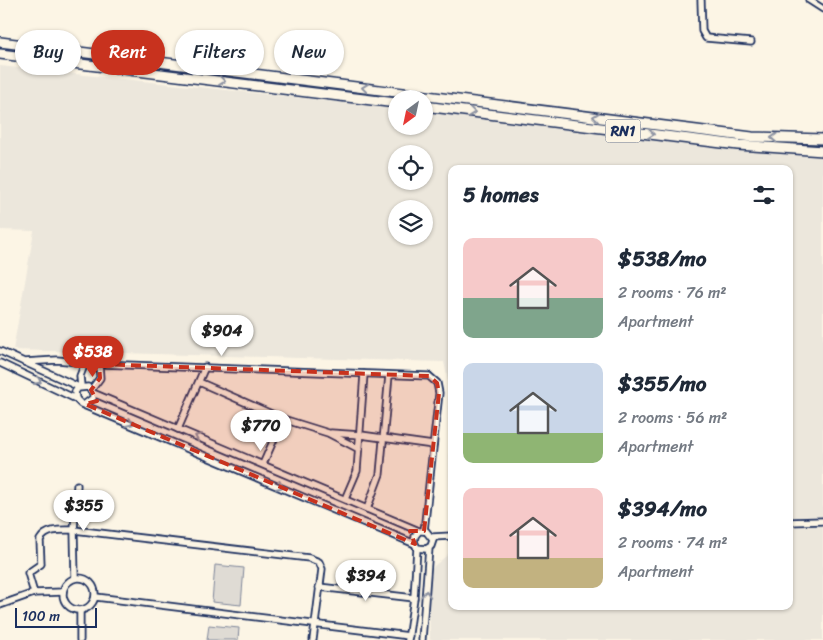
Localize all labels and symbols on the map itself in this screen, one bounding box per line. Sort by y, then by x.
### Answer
one-way arrow [218,75,226,86]
one-way arrow [361,83,369,93]
north arrow [388,90,432,135]
one-way arrow [468,106,476,117]
one-way arrow [591,112,599,123]
road number: RN1 [606,120,640,142]
one-way arrow [647,128,655,139]
one-way arrow [770,133,778,143]
pin: $904 [192,314,252,357]
pin: $538 [63,336,123,378]
one-way arrow [33,375,42,385]
pin: $770 [231,410,291,452]
one-way arrow [125,417,134,428]
one-way arrow [194,432,202,442]
one-way arrow [275,480,284,490]
pin: $355 [54,490,114,532]
pin: $394 [336,560,396,602]
one-way arrow [420,590,431,598]
scale bar [15,605,98,628]

